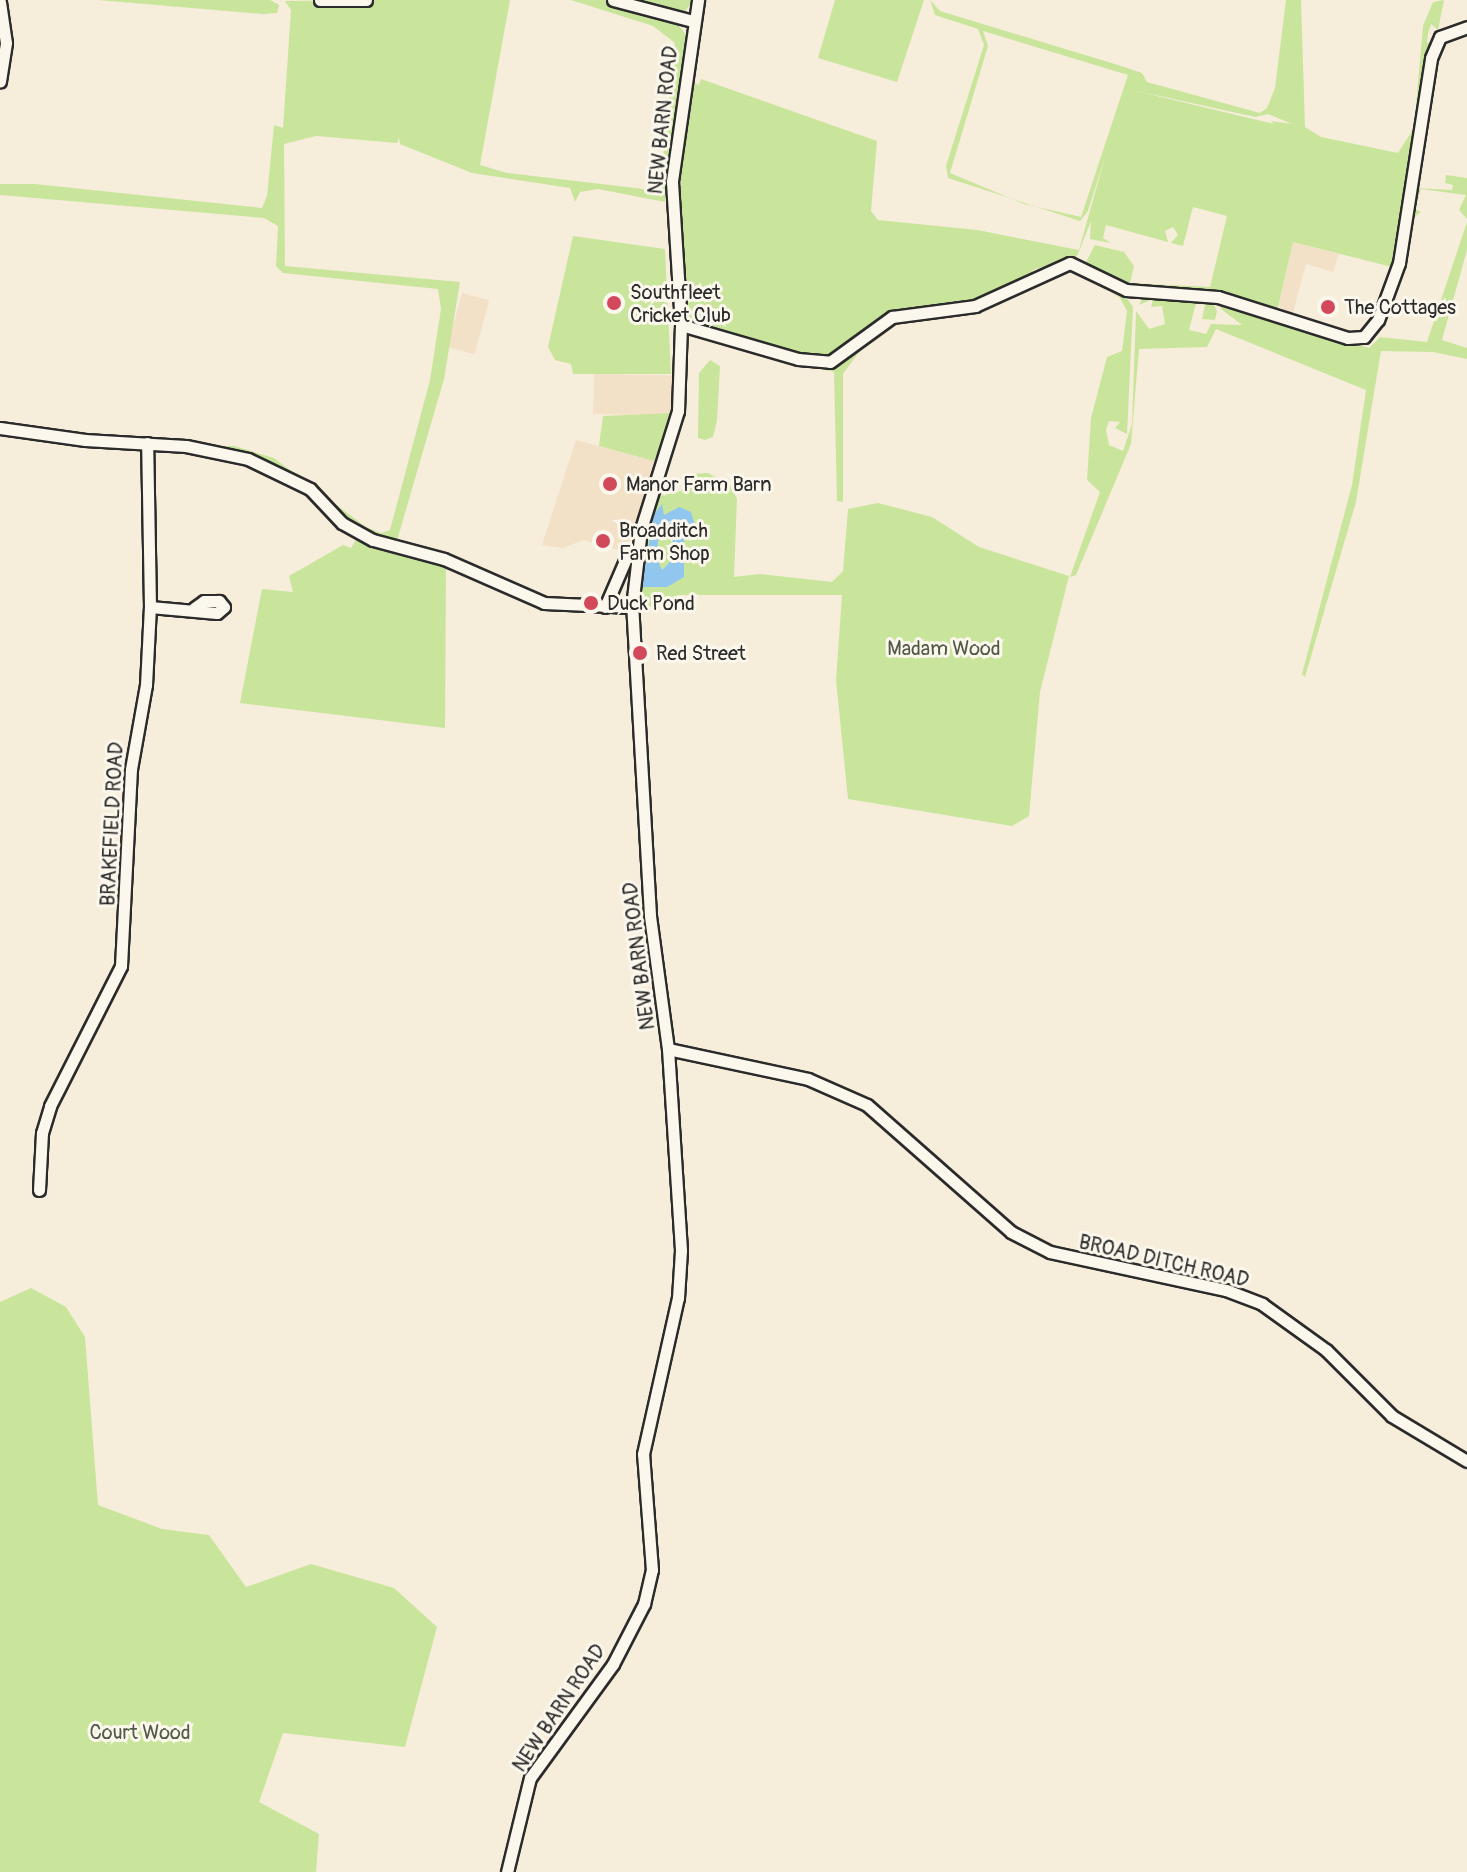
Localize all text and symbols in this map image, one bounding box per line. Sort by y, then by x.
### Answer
street label: NEW BARN ROAD [643,45,683,195]
place label: Southfleet Cricket Club [630,280,731,327]
marker: Southfleet Cricket Club [605,294,623,312]
place label: The Cottages [1344,295,1456,319]
marker: The Cottages [1319,298,1337,316]
place label: Manor Farm Barn [626,472,771,496]
marker: Manor Farm Barn [601,475,619,493]
place label: Broadditch Farm Shop [619,518,710,565]
marker: Broadditch Farm Shop [594,532,612,550]
place label: Duck Pond [607,591,695,615]
marker: Duck Pond [582,594,600,612]
park label: Madam Wood [887,636,1001,660]
place label: Red Street [656,641,746,665]
marker: Red Street [631,644,649,662]
street label: BRAKEFIELD ROAD [96,741,128,907]
street label: NEW BARN ROAD [618,881,660,1031]
street label: BROAD DITCH ROAD [1077,1230,1251,1292]
street label: NEW BARN ROAD [507,1640,611,1776]
park label: Court Wood [89,1720,191,1744]

